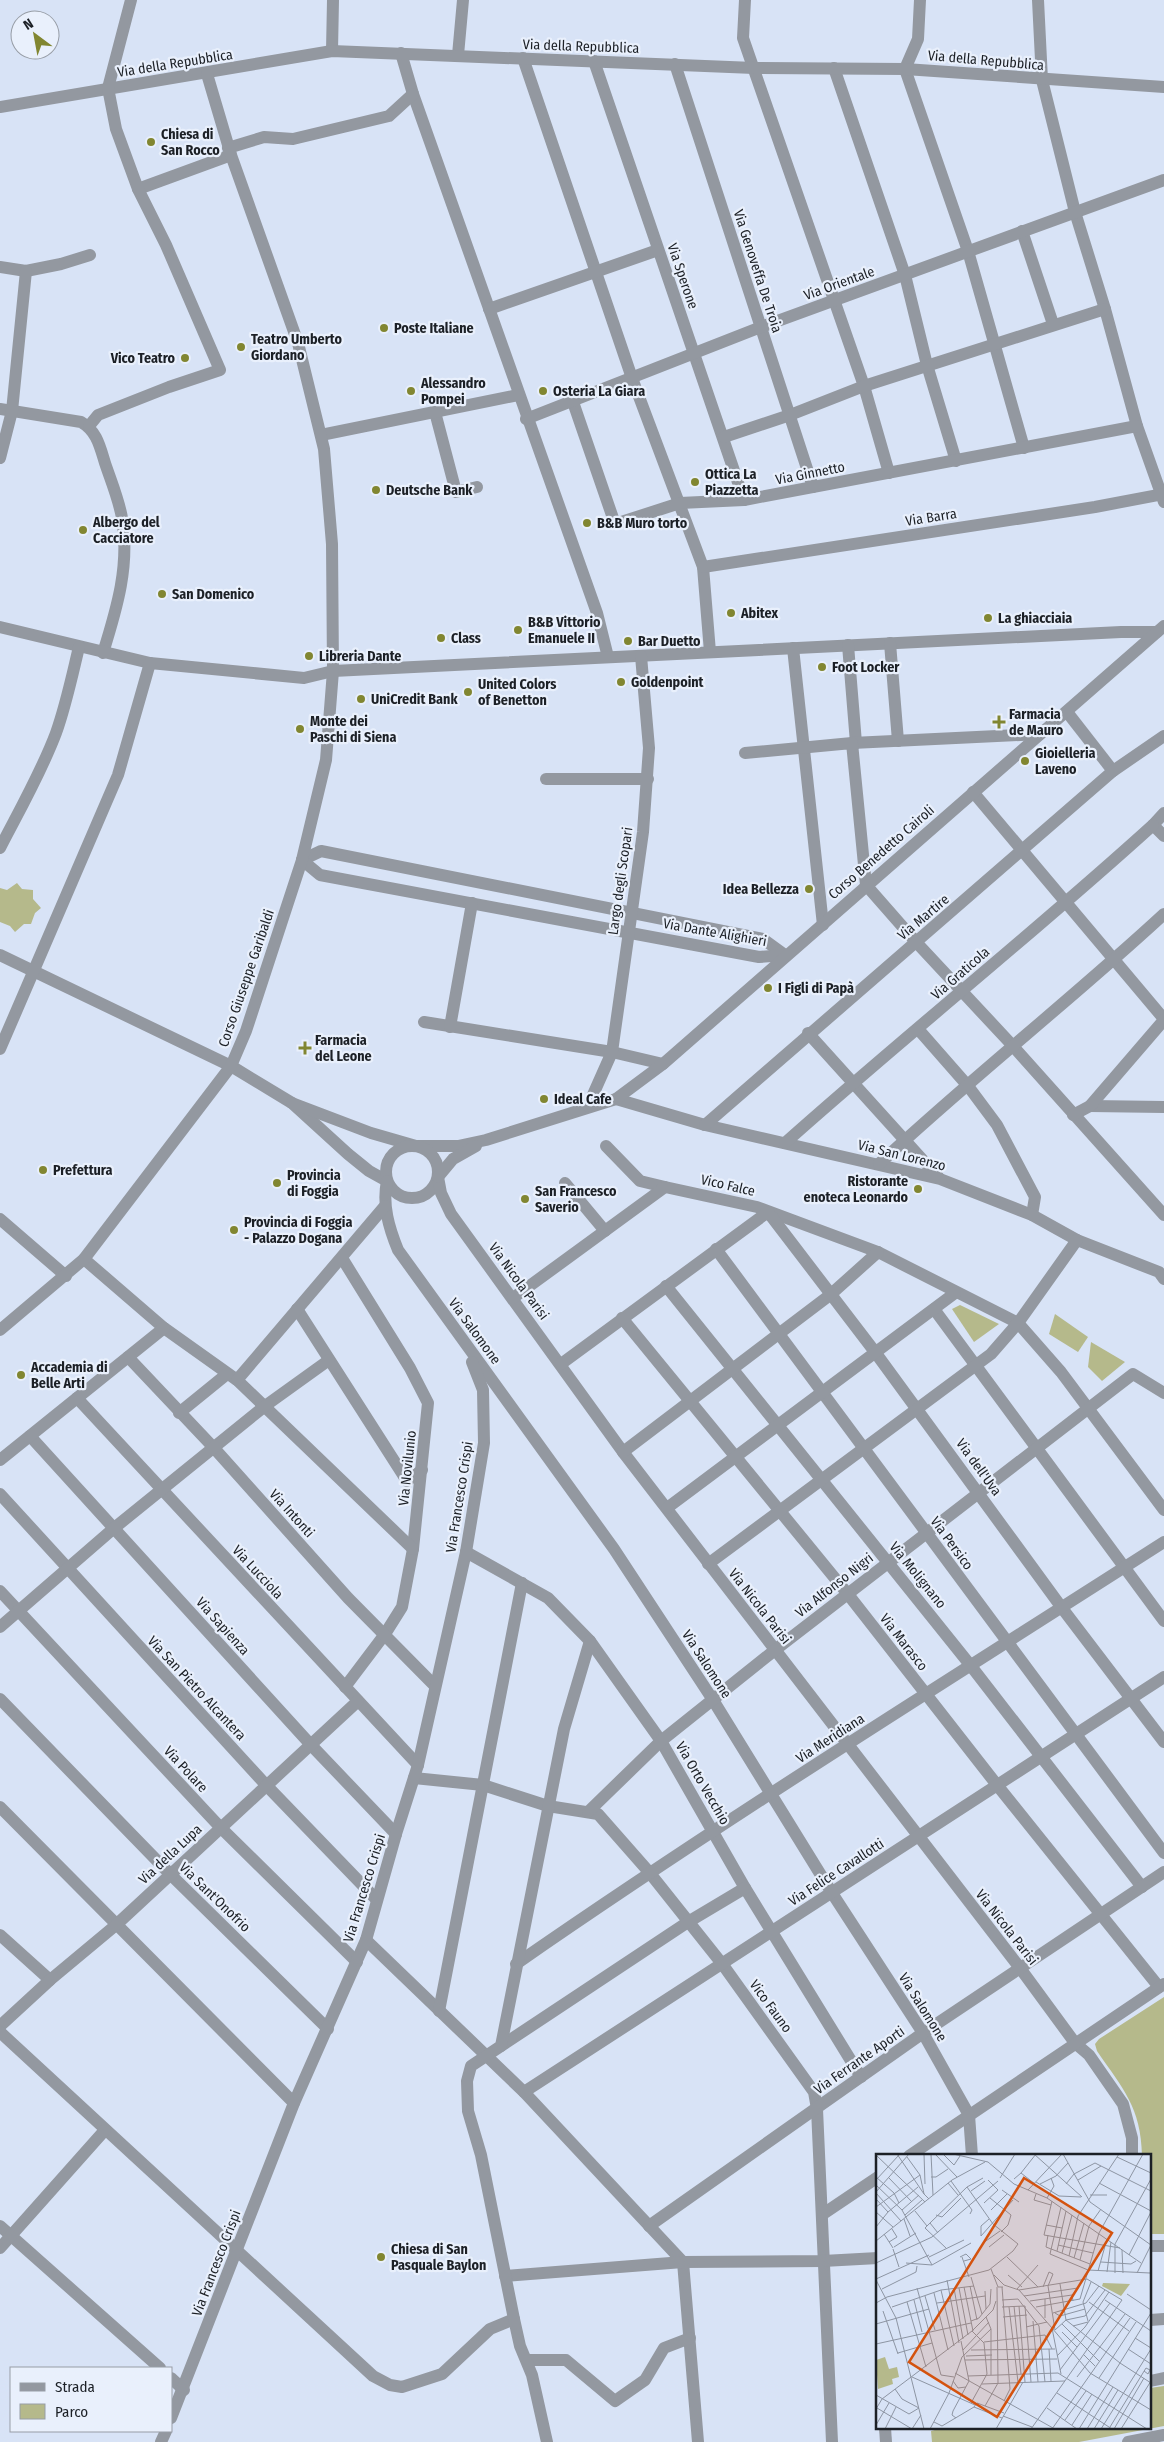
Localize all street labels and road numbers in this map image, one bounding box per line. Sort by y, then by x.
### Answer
street label: Via della Repubblica [522,36,640,57]
street label: Via della Repubblica [116,46,234,81]
street label: Via della Repubblica [927,47,1045,74]
street label: Via Genoveffa De Troia [730,207,786,335]
street label: Via Sperone [663,241,702,311]
street label: Via Orientale [801,263,877,304]
street label: Via Ginnetto [774,458,846,489]
street label: Via Barra [904,505,958,530]
street label: Corso Benedetto Cairoli [825,802,938,903]
street label: Largo degli Scopari [605,826,636,936]
street label: Via Martire [894,891,953,944]
street label: Corso Giuseppe Garibaldi [215,907,278,1049]
street label: Via Dante Alighieri [662,915,768,950]
street label: Via Graticola [928,943,993,1003]
street label: Via San Lorenzo [856,1136,948,1175]
street label: Vico Falce [699,1171,757,1200]
street label: Via Nicola Parisi [485,1239,552,1323]
street label: Via Salomone [445,1295,504,1368]
street label: Via Novilunio [395,1430,420,1507]
street label: Via dell'Uva [952,1435,1005,1499]
street label: Via Francesco Crispi [442,1440,477,1554]
street label: Via Intonti [266,1486,318,1541]
street label: Via Persico [927,1513,977,1573]
street label: Via Molignano [886,1539,950,1612]
street label: Via Lucciola [228,1542,287,1603]
street label: Via Alfonso Nigri [792,1550,877,1621]
street label: Via Nicola Parisi [725,1565,794,1647]
street label: Via Sapienza [192,1594,253,1659]
street label: Via Marasco [876,1610,931,1674]
street label: Via Salomone [678,1627,735,1702]
street label: Via San Pietro Alcantera [144,1633,249,1744]
street label: Via Meridiana [793,1710,868,1767]
street label: Via Orto Vecchio [672,1739,733,1828]
street label: Via Polare [160,1743,211,1796]
street label: Via della Lupa [135,1821,206,1888]
street label: Via Francesco Crispi [340,1832,389,1944]
street label: Via Felice Cavallotti [785,1835,887,1910]
street label: Via Sant'Onofrio [175,1859,254,1936]
street label: Via Nicola Parisi [972,1886,1041,1968]
street label: Via Salomone [895,1970,950,2045]
street label: Vico Fauno [746,1977,795,2036]
street label: Via Ferrante Aporti [811,2023,908,2098]
street label: Via Francesco Crispi [188,2208,245,2319]

